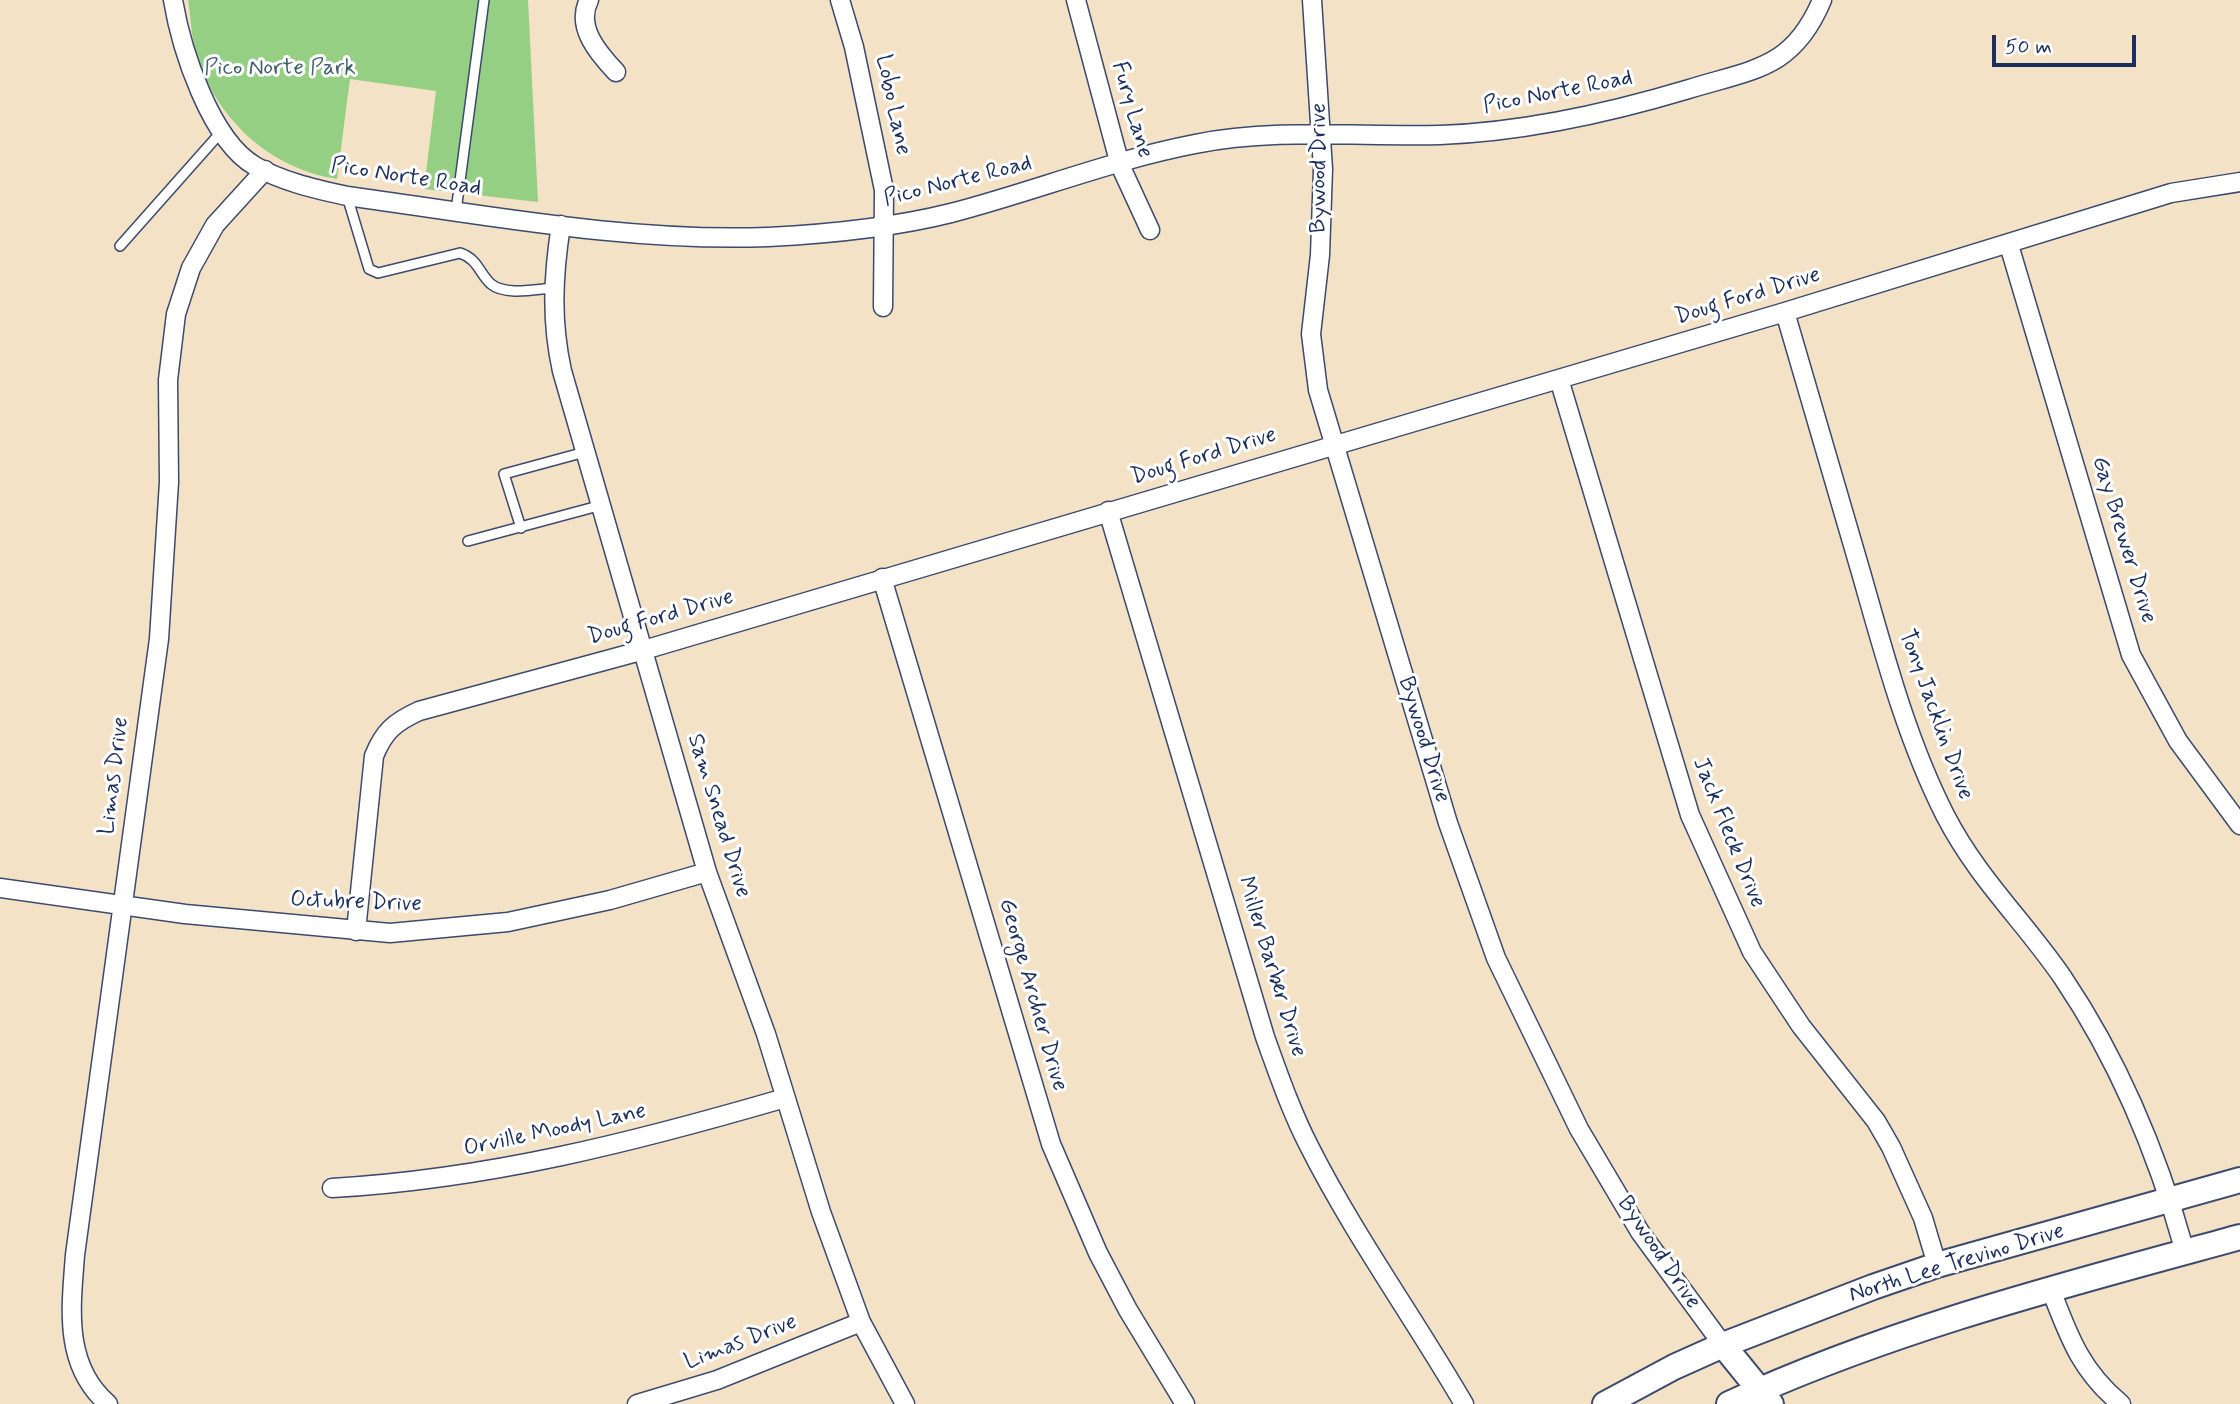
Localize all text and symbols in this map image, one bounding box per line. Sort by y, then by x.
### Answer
scale bar [1995,21,2138,65]
text: 50 m [2005,33,2052,61]
street label: Lobo Lane [868,52,916,158]
park label: Pico Norte Park [204,55,356,83]
street label: Fury Lane [1104,59,1158,161]
street label: Pico Norte Road [1481,65,1635,121]
street label: Bywood Drive [1306,103,1334,233]
street label: Pico Norte Road [881,150,1035,214]
street label: Pico Norte Road [329,153,483,203]
street label: Doug Ford Drive [1672,262,1824,332]
street label: Doug Ford Drive [1128,422,1280,492]
street label: Gay Brewer Drive [2085,453,2161,627]
street label: Doug Ford Drive [585,584,737,652]
street label: Tony Jacklin Drive [1891,626,1979,804]
street label: Bywood Drive [1391,674,1455,806]
street label: Limas Drive [94,716,136,836]
street label: Sam Snead Drive [680,731,756,901]
street label: Jack Fleck Drive [1685,754,1771,912]
street label: Miller Barber Drive [1230,873,1312,1061]
street label: Octubre Drive [290,887,422,919]
street label: George Archer Drive [991,896,1073,1094]
street label: Orville Moody Lane [461,1098,649,1164]
street label: Bywood Drive [1610,1191,1706,1315]
street label: North Lee Trevino Drive [1846,1218,2068,1310]
street label: Limas Drive [681,1309,801,1377]

